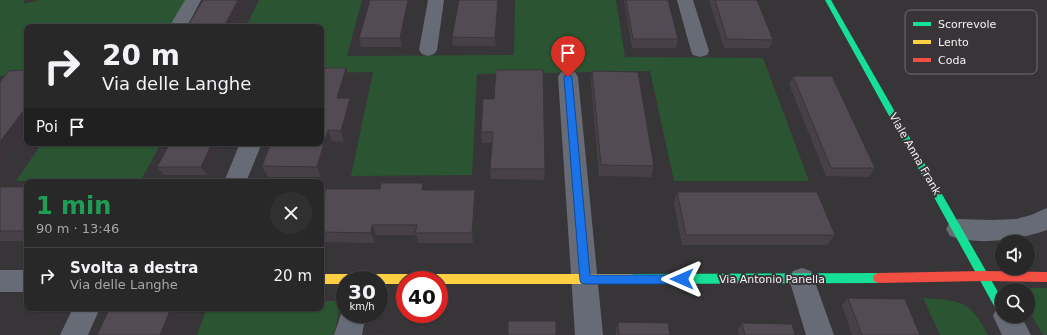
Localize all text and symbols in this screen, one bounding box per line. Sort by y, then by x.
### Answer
legend [905,10,1037,74]
text: Scorrevole [938,18,996,31]
pin [551,36,585,77]
text: Lento [938,36,969,49]
text: 20 m [102,39,180,72]
icon: right [36,40,88,92]
icon: arrive [557,42,579,64]
text: Coda [938,54,966,67]
text: Via delle Langhe [102,73,251,94]
street label: Viale Anna Frank [886,111,944,198]
icon: arrive [66,116,88,138]
text: Poi [36,118,58,136]
text: 1 min [36,192,111,220]
button: close [270,192,312,234]
text: 90 m · 13:46 [36,221,119,236]
map controls [995,235,1035,323]
button: sound [995,235,1035,275]
position arrow [661,258,703,300]
text: Svolta a destra [70,259,198,277]
icon: right [36,265,58,287]
text: 20 m [274,267,312,285]
speed limit sign: 40 [396,271,448,323]
street label: Via Antonio Panella [719,273,825,286]
text: Via delle Langhe [70,277,178,292]
text: 30 [348,280,376,304]
button: search [995,283,1035,323]
text: km/h [349,301,375,312]

